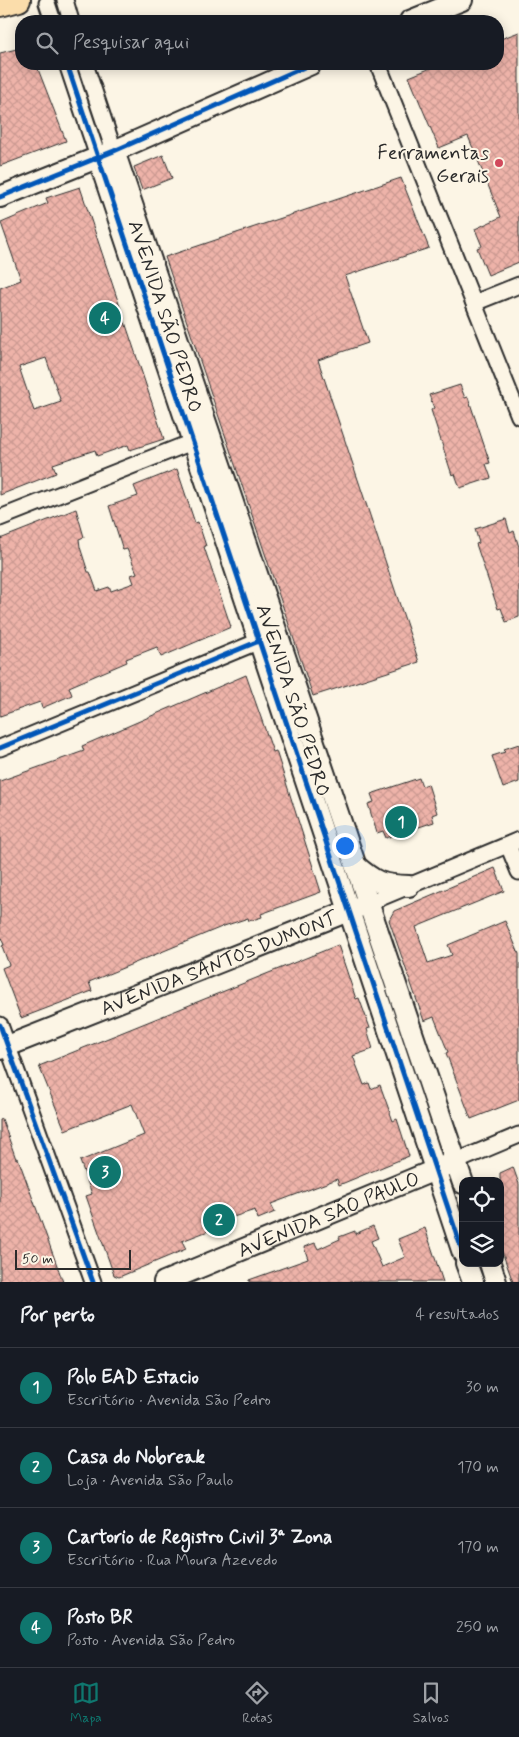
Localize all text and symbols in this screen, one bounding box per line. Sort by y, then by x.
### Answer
search box [15,15,504,70]
icon: search [33,29,61,57]
text: Pesquisar aqui [73,30,189,55]
place label: Ferramentas Gerais [377,140,489,190]
marker: Ferramentas Gerais [493,157,505,169]
street label: AVENIDA SÃO PEDRO [121,217,208,416]
pin: 4 [89,299,121,337]
street label: AVENIDA SÃO PEDRO [249,601,336,800]
pin: 1 [385,803,417,841]
your location [332,833,358,859]
street label: AVENIDA SANTOS DUMONT [97,904,343,1023]
pin: 3 [89,1153,121,1191]
street label: AVENIDA SÃO PAULO [234,1166,424,1265]
map controls [459,1177,504,1267]
button: locate [459,1177,504,1222]
pin: 2 [203,1201,235,1239]
button: layers [459,1222,504,1267]
scale bar [15,1247,131,1270]
text: 50 m [22,1250,53,1268]
text: Por perto [20,1301,95,1329]
text: 4 resultados [415,1304,499,1325]
text: Polo EAD Estacio [67,1365,199,1390]
text: 1 [32,1377,40,1398]
text: 30 m [466,1377,499,1398]
text: Escritório · Avenida São Pedro [67,1390,271,1411]
text: Casa do Nobreak [67,1445,205,1470]
text: 2 [32,1457,40,1478]
text: 170 m [457,1457,499,1478]
text: Loja · Avenida São Paulo [67,1470,233,1491]
text: Cartorio de Registro Civil 3ª Zona [67,1525,332,1550]
text: 3 [32,1537,40,1558]
text: 170 m [457,1537,499,1558]
text: Escritório · Rua Moura Azevedo [67,1550,277,1571]
text: Posto BR [67,1605,133,1630]
text: 4 [31,1617,41,1638]
text: 250 m [456,1617,499,1638]
text: Posto · Avenida São Pedro [67,1630,235,1651]
tab: Mapa [70,1679,102,1727]
tab: Rotas [242,1679,273,1727]
tab: Salvos [413,1679,449,1727]

